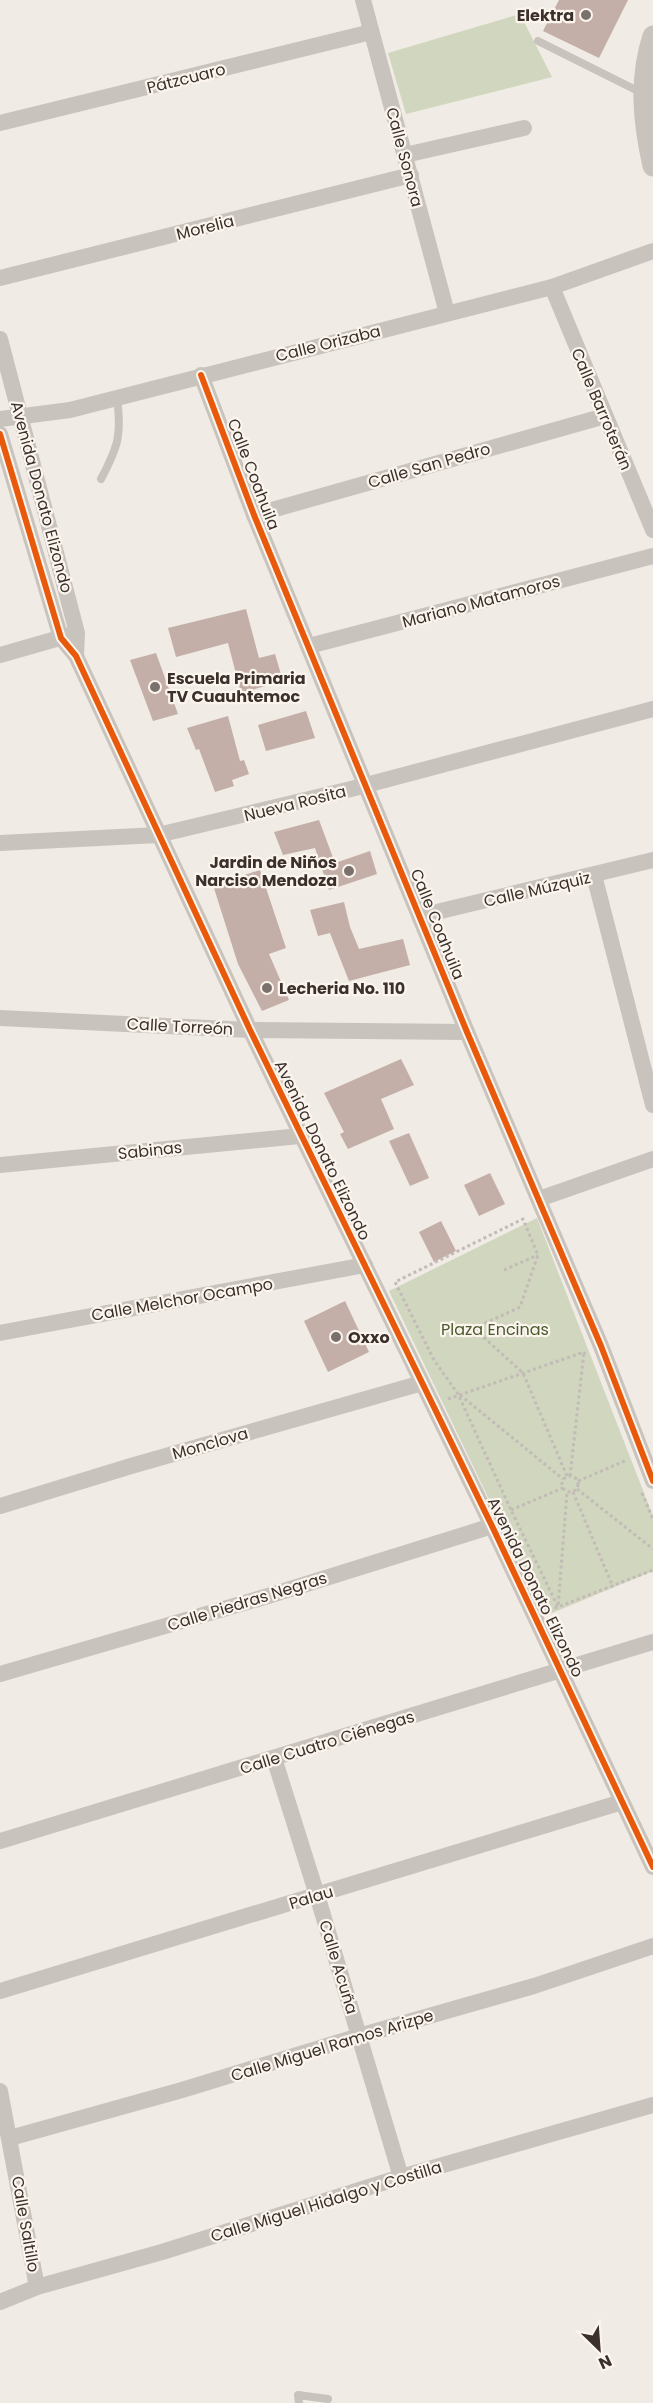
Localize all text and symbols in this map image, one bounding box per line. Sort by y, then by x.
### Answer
place label: Elektra [517,4,574,27]
marker: Elektra [579,8,593,22]
street label: Pátzcuaro [144,58,228,99]
street label: Calle Sonora [380,105,429,209]
street label: Morelia [174,209,236,246]
street label: Calle Orizaba [273,319,383,368]
street label: Calle Barroterán [565,344,638,474]
street label: Avenida Donato Elizondo [5,399,78,596]
street label: Calle Coahuila [222,415,285,533]
street label: Calle San Pedro [365,437,493,494]
street label: Mariano Matamoros [400,569,563,634]
place label: Escuela Primaria TV Cuauhtemoc [167,667,306,708]
marker: Escuela Primaria TV Cuauhtemoc [148,680,162,694]
street label: Nueva Rosita [242,780,349,827]
place label: Jardin de Niños Narciso Mendoza [195,851,337,892]
marker: Jardin de Niños Narciso Mendoza [342,864,356,878]
street label: Calle Coahuila [405,865,470,983]
street label: Calle Múzquiz [482,866,593,913]
place label: Lecheria No. 110 [279,977,405,1000]
marker: Lecheria No. 110 [260,981,274,995]
street label: Calle Torreón [126,1012,234,1041]
street label: Avenida Donato Elizondo [269,1056,376,1244]
street label: Sabinas [117,1136,183,1165]
street label: Calle Melchor Ocampo [90,1272,275,1327]
park label: Plaza Encinas [441,1318,549,1341]
place label: Oxxo [348,1326,390,1349]
marker: Oxxo [329,1330,343,1344]
street label: Monclova [170,1422,251,1465]
street label: Avenida Donato Elizondo [482,1493,589,1681]
street label: Calle Piedras Negras [165,1566,330,1637]
street label: Calle Cuatro Ciénegas [237,1705,417,1780]
street label: Palau [286,1880,336,1915]
street label: Calle Acuña [313,1917,364,2017]
street label: Calle Miguel Ramos Arizpe [228,2004,436,2087]
street label: Calle Miguel Hidalgo y Costilla [208,2155,445,2248]
street label: Calle Saltillo [6,2174,45,2274]
north arrow [569,2319,629,2379]
text: N [595,2349,615,2375]

